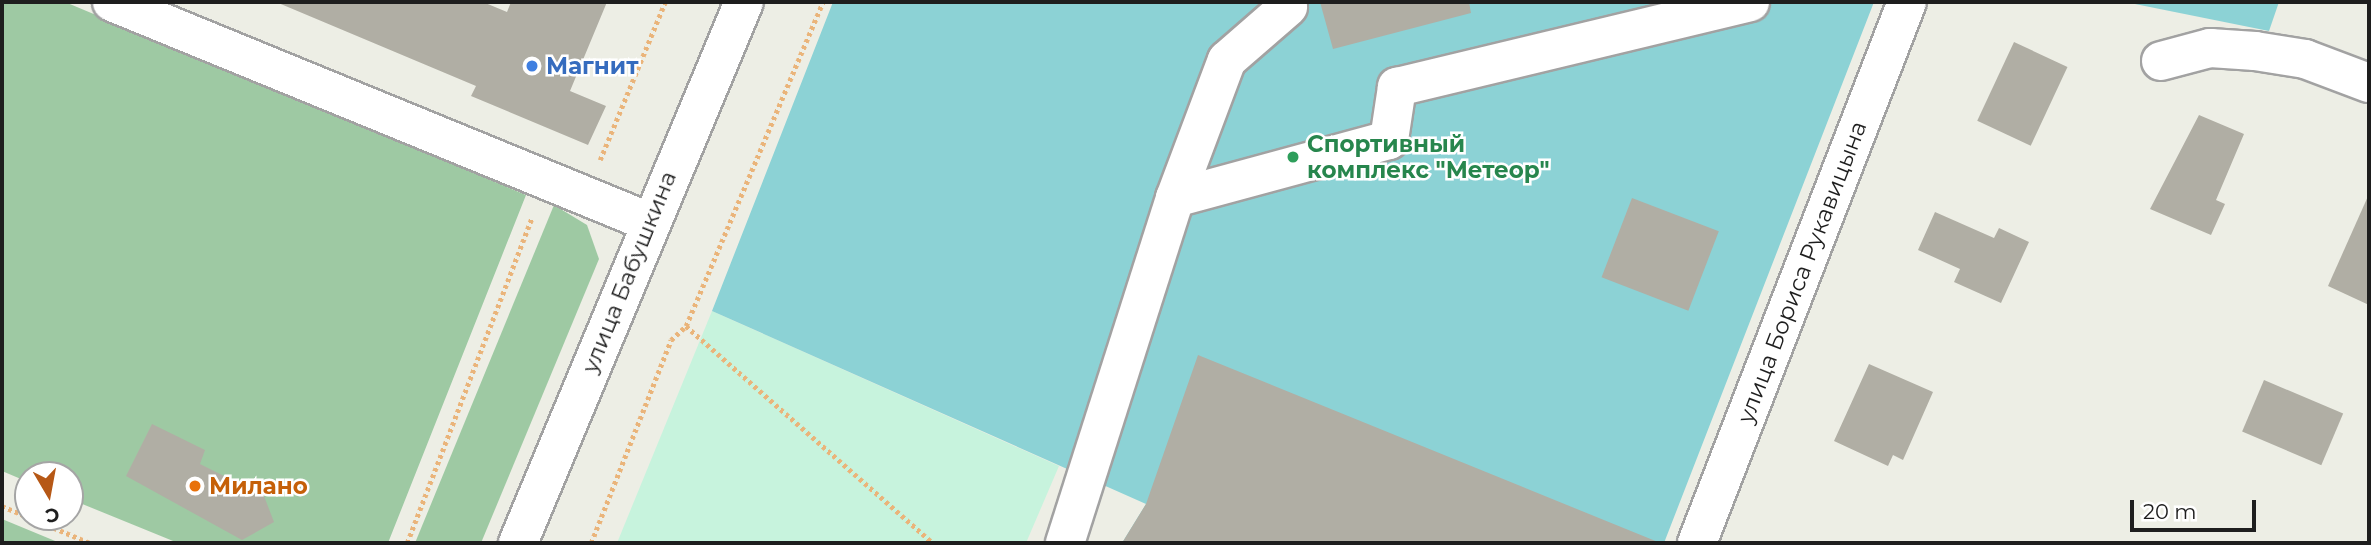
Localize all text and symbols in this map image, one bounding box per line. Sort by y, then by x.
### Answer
place label: Магнит [546,52,638,80]
marker: Магнит [524,58,540,74]
street label: улица Бориса Рукавицына [1732,117,1872,427]
place label: Спортивный комплекс "Метеор" [1307,130,1549,184]
marker: Спортивный комплекс "Метеор" [1285,149,1301,165]
street label: улица Бабушкина [576,167,682,377]
north arrow [14,461,84,531]
place label: Милано [209,472,308,500]
marker: Милано [187,478,203,494]
scale bar [2133,486,2259,530]
text: 20 m [2143,499,2197,524]
text: С [44,503,61,528]

